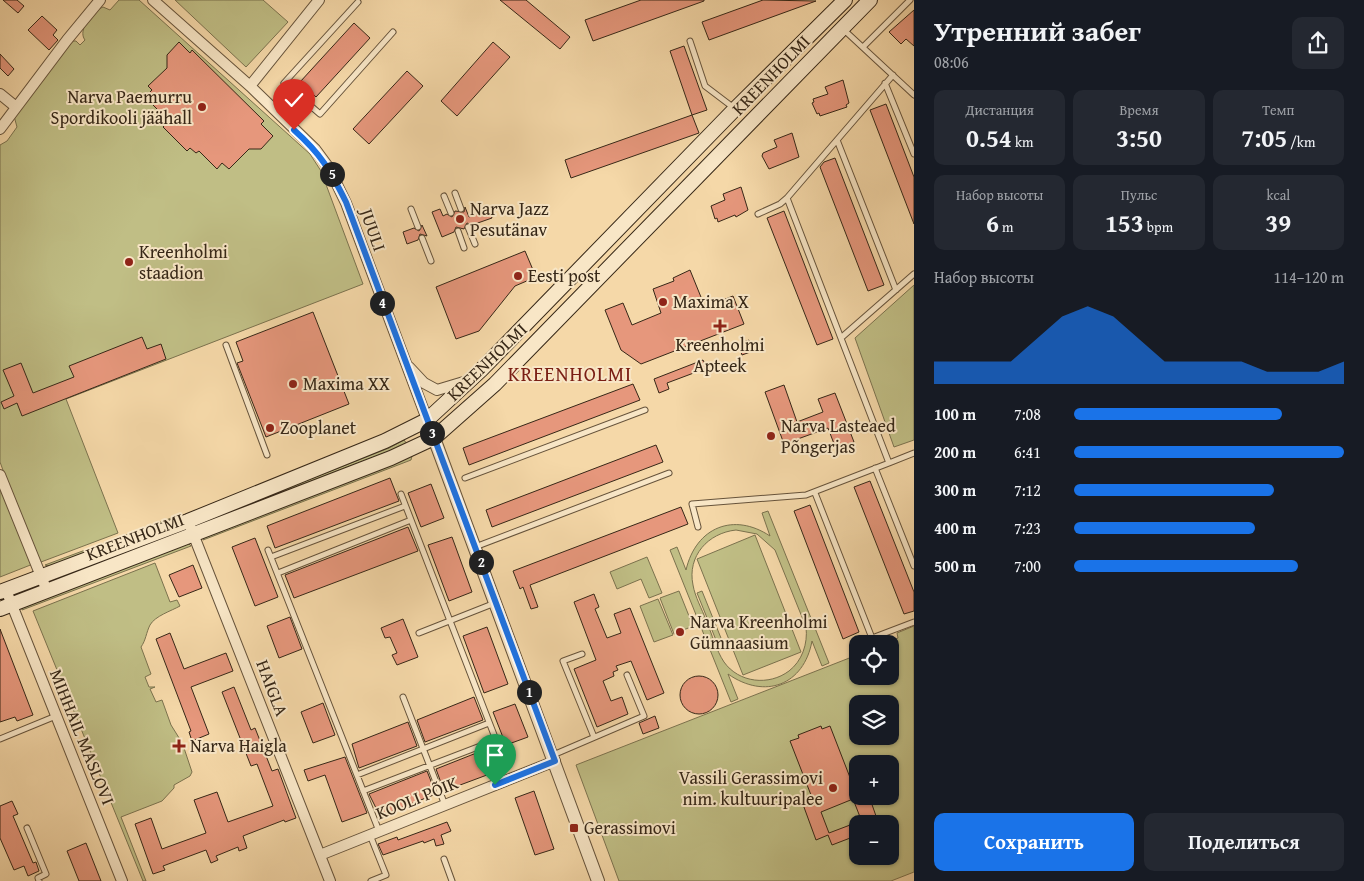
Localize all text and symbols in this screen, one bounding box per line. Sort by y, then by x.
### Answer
text: Утренний забег [934,10,1141,51]
button: share [1292,17,1344,69]
street label: KREENHOLMI [725,28,816,121]
text: 08:06 [934,50,969,74]
pin [273,79,315,130]
place label: Narva Paemurru Spordikooli jäähall [51,83,192,131]
icon: check [280,86,308,114]
text: Дистанция [965,100,1034,120]
text: Время [1119,100,1159,120]
text: Темп [1262,100,1294,120]
marker: Narva Paemurru Spordikooli jäähall [196,101,208,113]
text: 0.54 [966,120,1012,156]
text: 3:50 [1116,120,1162,156]
text: 7:05 [1241,120,1287,156]
text: km [1012,132,1033,152]
text: /km [1287,132,1315,152]
pin: 5 [320,162,344,186]
text: 5 [329,164,336,184]
text: Набор высоты [956,185,1043,205]
text: Пульс [1121,185,1157,205]
text: kcal [1266,185,1290,205]
place label: Narva Jazz Pesutänav [470,195,549,243]
street label: JUULI [353,203,393,255]
text: 6 [986,205,999,241]
text: 153 [1105,205,1144,241]
text: 39 [1265,205,1291,241]
marker: Narva Jazz Pesutänav [454,213,466,225]
text: m [999,217,1013,237]
text: bpm [1144,217,1173,237]
place label: Kreenholmi staadion [139,238,228,286]
marker: Kreenholmi staadion [123,256,135,268]
place label: Eesti post [528,262,601,289]
text: Набор высоты [934,265,1034,289]
text: 114–120 m [1274,265,1344,289]
marker: Eesti post [512,270,524,282]
place label: Maxima X [673,288,749,315]
pin: 4 [370,290,394,316]
text: 4 [379,293,386,313]
marker: Maxima X [657,296,669,308]
street label: KREENHOLMI [440,316,533,407]
marker: Kreenholmi Apteek [714,320,726,332]
place label: Kreenholmi Apteek [676,331,764,379]
district label: KREENHOLMI [508,359,632,388]
place label: Maxima XX [303,370,390,397]
marker: Maxima XX [287,378,299,390]
text: 100 m [934,402,976,426]
text: 7:08 [1014,402,1041,426]
place label: Narva Lasteaed Põngerjas [781,412,896,460]
place label: Zooplanet [280,414,357,441]
pin: 3 [420,420,444,446]
marker: Zooplanet [264,422,276,434]
text: 3 [429,423,436,443]
marker: Narva Lasteaed Põngerjas [765,430,777,442]
text: 200 m [934,440,976,464]
text: 6:41 [1014,440,1041,464]
text: 300 m [934,478,976,502]
text: 7:12 [1014,478,1041,502]
street label: KREENHOLMI [82,505,188,568]
text: 400 m [934,516,976,540]
text: 7:23 [1014,516,1041,540]
pin: 2 [468,550,494,574]
text: 2 [478,552,485,572]
text: 500 m [934,554,976,578]
text: 7:00 [1014,554,1041,578]
place label: Narva Kreenholmi Gümnaasium [690,608,828,656]
marker: Narva Kreenholmi Gümnaasium [674,626,686,638]
map controls [849,635,899,865]
button: locate [849,635,899,685]
street label: HAIGLA [249,656,296,720]
street label: MIHHAIL MASLOVI [43,665,122,809]
pin: 1 [516,680,542,704]
text: 1 [526,682,533,702]
button: layers [849,695,899,745]
place label: Narva Haigla [190,732,287,759]
pin [474,734,516,785]
marker: Narva Haigla [172,739,186,753]
icon: arrive [481,741,509,769]
button: + [849,755,899,805]
place label: Vassili Gerassimovi nim. kultuuripalee [679,764,823,812]
street label: KOOLI PÕIK [371,769,463,826]
marker: Vassili Gerassimovi nim. kultuuripalee [827,782,839,794]
button: Сохранить [934,813,1134,871]
button: Поделиться [1144,813,1344,871]
place label: Gerassimovi [584,814,676,841]
button: − [849,815,899,865]
marker: Gerassimovi [568,822,580,834]

